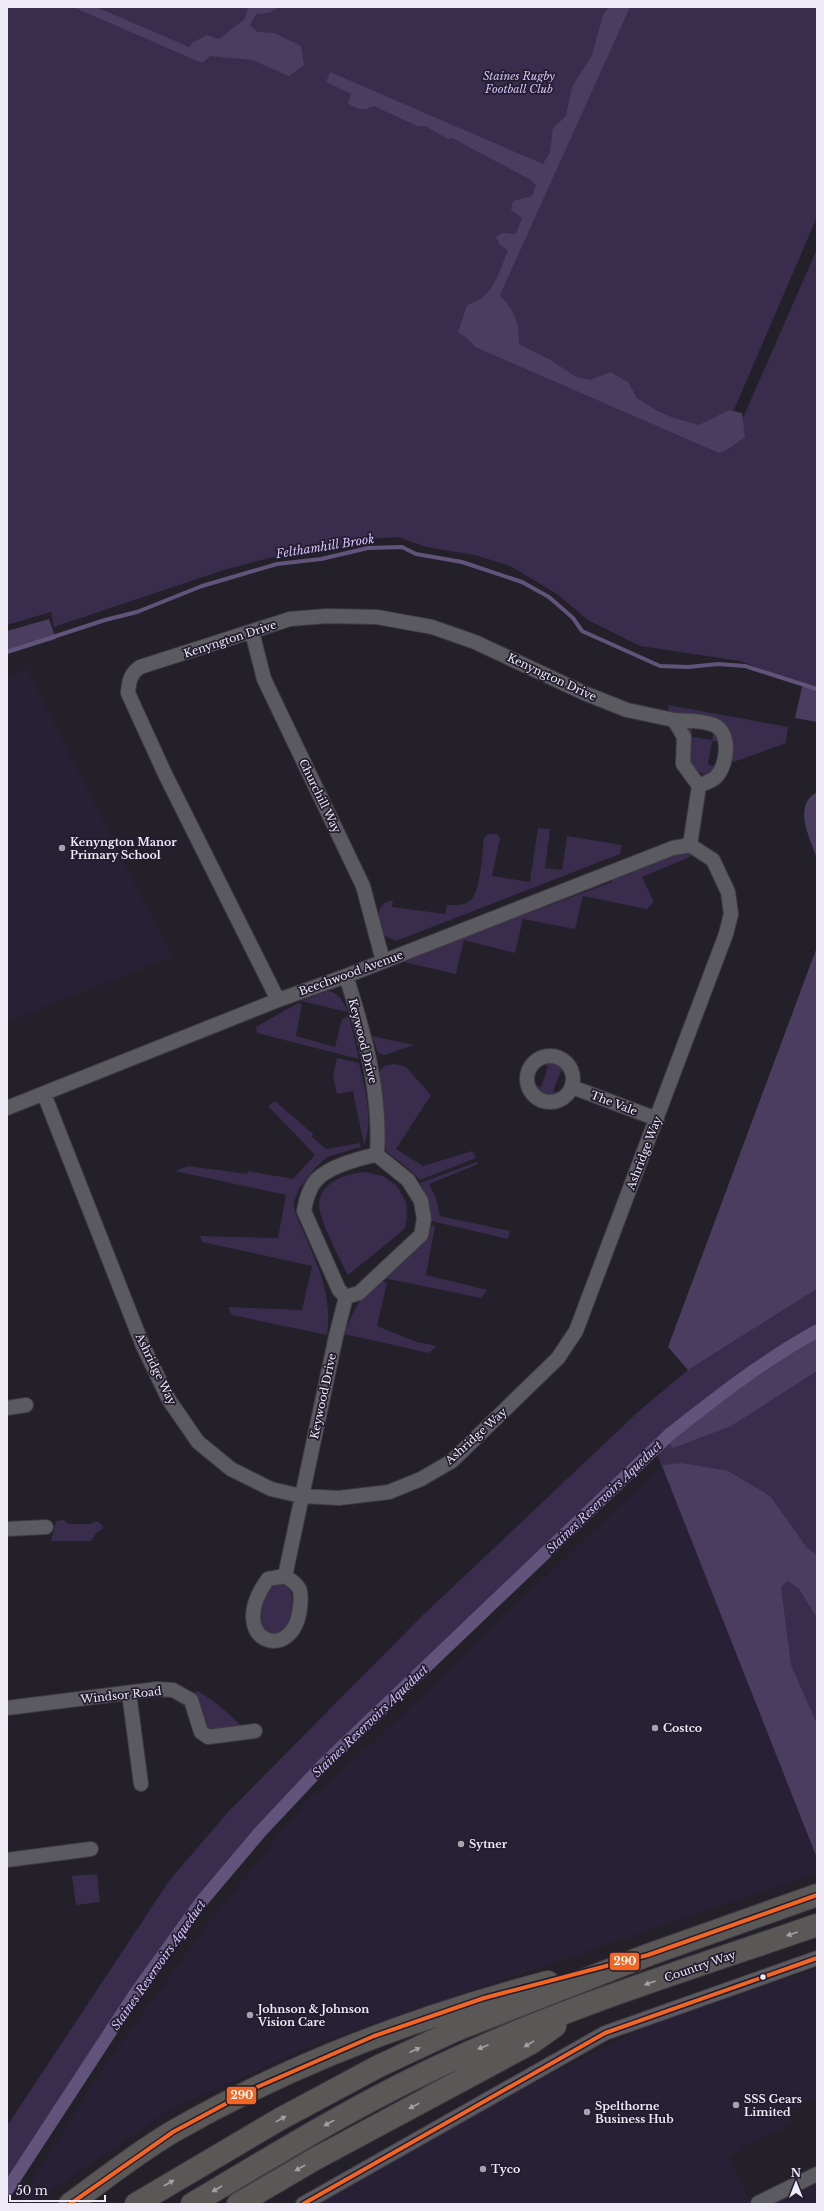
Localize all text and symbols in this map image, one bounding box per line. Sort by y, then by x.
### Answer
park label: Staines Rugby Football Club [483,69,555,96]
water label: Felthamhill Brook [274,531,375,561]
street label: Kenyngton Drive [182,617,278,661]
street label: Kenyngton Drive [505,650,599,704]
street label: Churchill Way [296,757,344,835]
place label: Kenyngton Manor Primary School [70,835,177,862]
marker: Kenyngton Manor Primary School [57,843,67,853]
street label: Beechwood Avenue [297,948,405,998]
street label: Keywood Drive [346,997,380,1085]
street label: The Vale [589,1088,639,1118]
street label: Ashridge Way [623,1114,664,1193]
street label: Ashridge Way [132,1330,179,1407]
street label: Keywood Drive [307,1352,339,1440]
street label: Ashridge Way [442,1405,510,1468]
water label: Staines Reservoirs Aqueduct [543,1437,665,1556]
water label: Staines Reservoirs Aqueduct [309,1661,431,1780]
street label: Windsor Road [79,1684,163,1706]
place label: Costco [663,1721,702,1735]
marker: Costco [650,1723,660,1733]
place label: Sytner [469,1837,508,1851]
marker: Sytner [456,1839,466,1849]
water label: Staines Reservoirs Aqueduct [107,1897,209,2033]
one-way arrow [785,1931,797,1937]
street label: Country Way [662,1947,738,1985]
line badge: 290 [609,1952,640,1971]
text: 290 [614,1954,636,1968]
unlabelled marker [758,1972,768,1982]
one-way arrow [644,1980,656,1986]
place label: Johnson & Johnson Vision Care [256,2002,369,2029]
marker: Johnson & Johnson Vision Care [245,2010,255,2020]
one-way arrow [524,2040,534,2048]
one-way arrow [477,2044,488,2050]
one-way arrow [409,2047,420,2053]
line badge: 290 [226,2086,257,2105]
text: 290 [231,2088,253,2102]
place label: SSS Gears Limited [744,2092,802,2119]
place label: Spelthorne Business Hub [595,2099,674,2126]
marker: SSS Gears Limited [731,2100,741,2110]
one-way arrow [408,2102,420,2109]
marker: Spelthorne Business Hub [582,2107,592,2117]
one-way arrow [276,2115,287,2122]
one-way arrow [323,2119,335,2126]
place label: Tyco [491,2162,520,2176]
north arrow [776,2163,816,2203]
one-way arrow [294,2164,306,2171]
marker: Tyco [478,2164,488,2174]
text: N [791,2166,802,2180]
scale bar [10,2177,105,2203]
one-way arrow [163,2180,175,2187]
text: 50 m [16,2183,48,2198]
one-way arrow [211,2185,223,2192]

